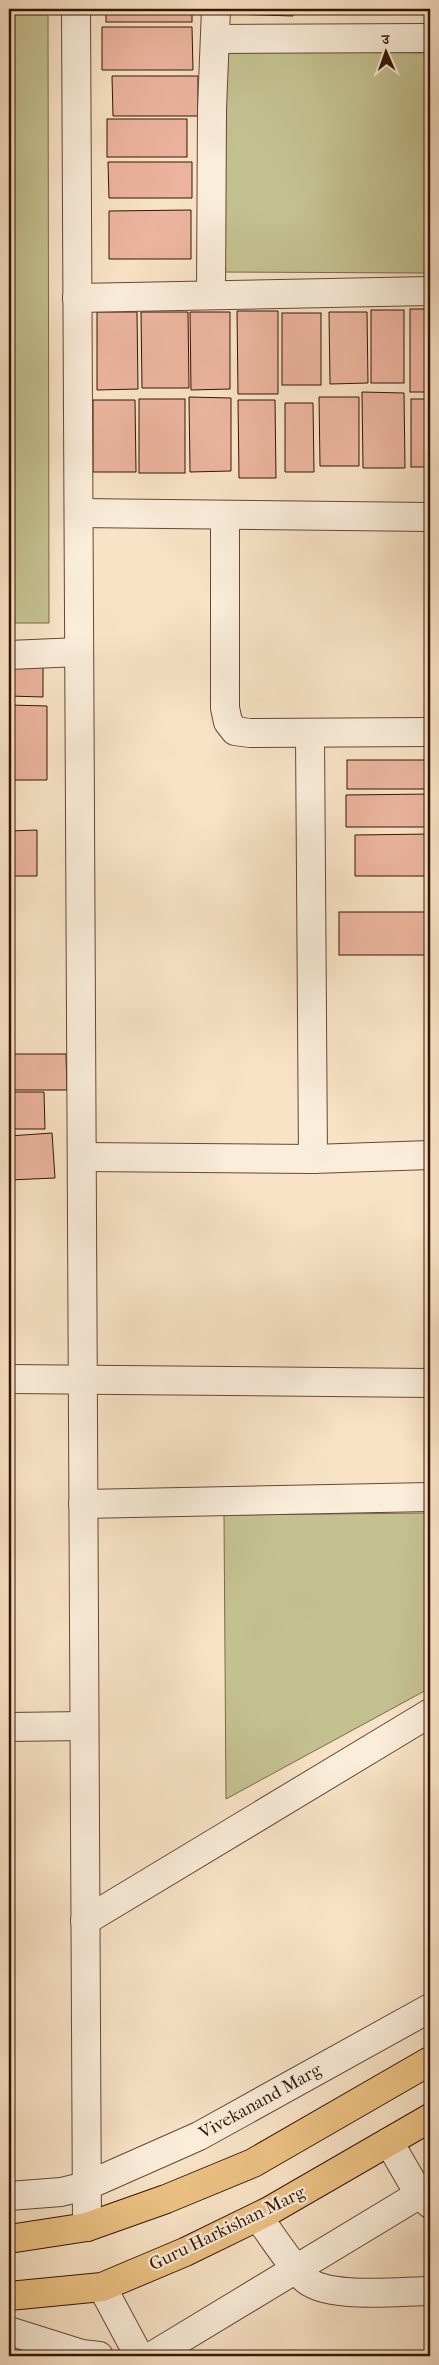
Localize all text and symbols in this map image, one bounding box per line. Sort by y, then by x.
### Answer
north arrow [362,28,412,78]
text: उ [381,31,390,48]
street label: Vivekanand Marg [195,2059,325,2144]
street label: Guru Harkishan Marg [146,2181,309,2275]

